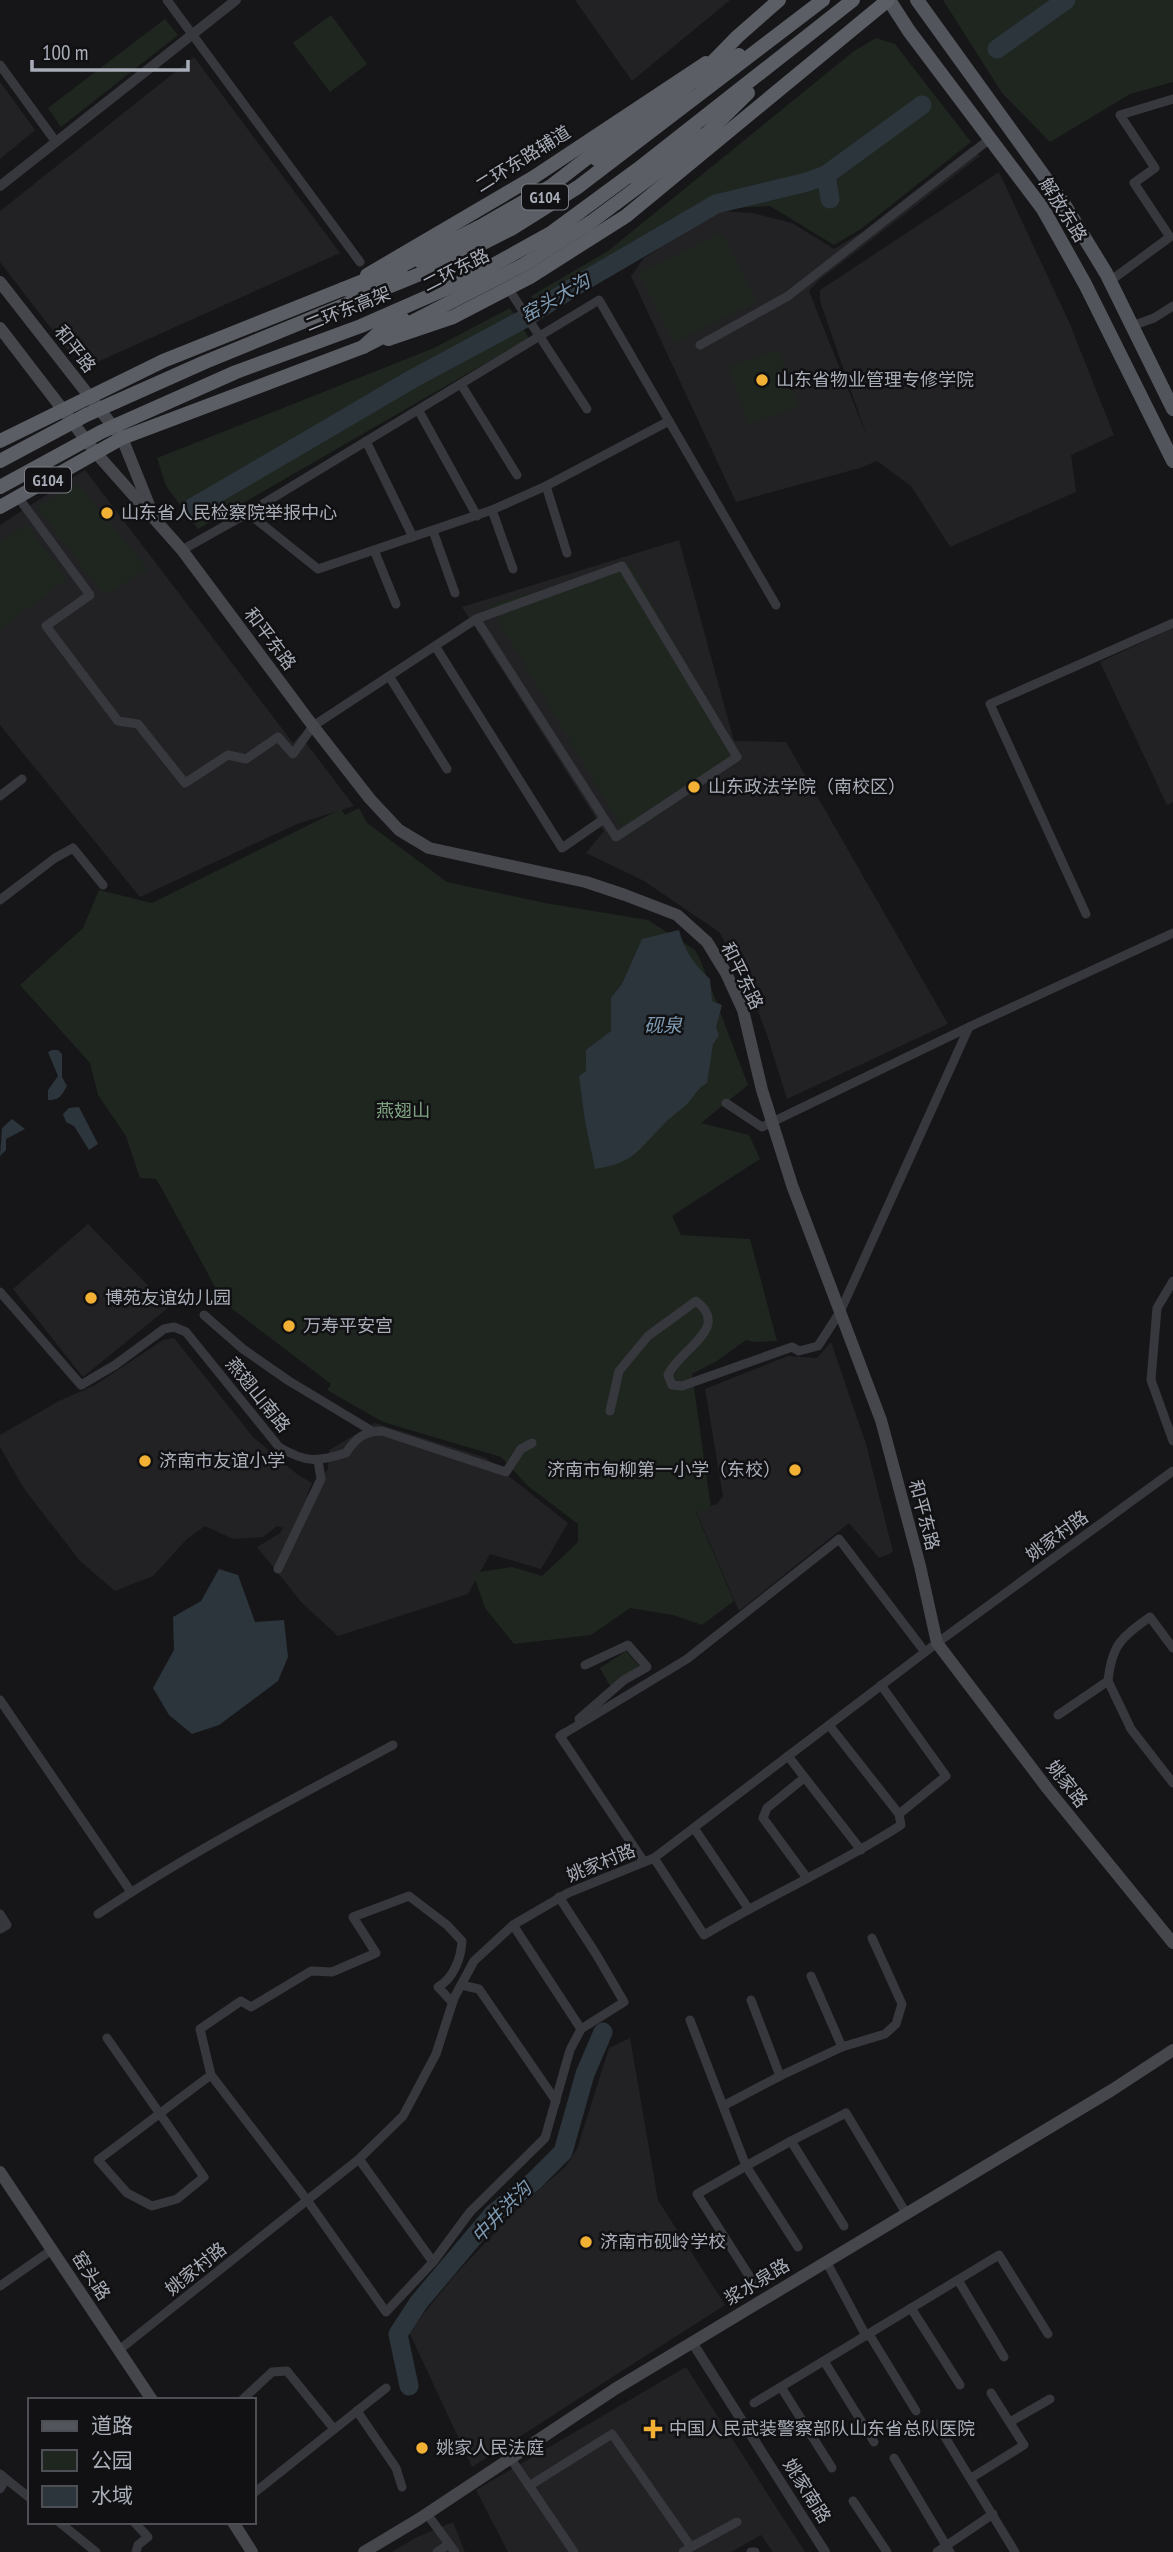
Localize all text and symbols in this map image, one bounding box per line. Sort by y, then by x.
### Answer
scale bar [32,28,187,72]
text: 100 m [42,39,88,66]
street label: 二环东路辅道 [471,120,575,197]
street label: 解放东路 [1035,173,1092,246]
road number: G104 [522,184,568,210]
street label: 二环东路 [418,243,493,296]
water label: 窑头大沟 [516,268,596,327]
street label: 二环东高架 [302,281,394,336]
street label: 和平路 [50,320,101,377]
place label: 山东省物业管理专修学院 [776,368,974,391]
marker: 山东省物业管理专修学院 [754,372,770,388]
road number: G104 [25,467,71,492]
place label: 山东省人民检察院举报中心 [121,501,337,524]
marker: 山东省人民检察院举报中心 [99,505,115,521]
street label: 和平东路 [240,603,301,674]
place label: 山东政法学院（南校区） [708,775,906,798]
marker: 山东政法学院（南校区） [686,779,702,795]
street label: 和平东路 [716,938,769,1013]
water label: 砚泉 [644,1013,683,1037]
park label: 燕翅山 [376,1099,430,1122]
place label: 博苑友谊幼儿园 [105,1286,231,1309]
marker: 博苑友谊幼儿园 [83,1290,99,1306]
place label: 万寿平安宫 [303,1314,393,1337]
marker: 万寿平安宫 [281,1318,297,1334]
street label: 燕翅山南路 [221,1352,296,1437]
place label: 济南市友谊小学 [159,1449,285,1472]
marker: 济南市友谊小学 [137,1453,153,1469]
place label: 济南市甸柳第一小学（东校） [547,1458,781,1481]
marker: 济南市甸柳第一小学（东校） [787,1462,803,1478]
street label: 和平东路 [904,1477,945,1553]
street label: 姚家村路 [1021,1505,1093,1566]
street label: 姚家路 [1042,1755,1093,1812]
street label: 姚家村路 [563,1838,638,1887]
water label: 中井洪沟 [466,2175,537,2248]
place label: 济南市砚岭学校 [600,2230,726,2253]
marker: 济南市砚岭学校 [578,2234,594,2250]
street label: 姚家村路 [160,2237,231,2300]
street label: 窑头路 [67,2247,116,2305]
street label: 浆水泉路 [720,2253,794,2310]
legend [28,2398,256,2524]
text: 道路 [91,2412,133,2439]
place label: 中国人民武装警察部队山东省总队医院 [669,2417,975,2440]
marker: 中国人民武装警察部队山东省总队医院 [643,2419,663,2439]
place label: 姚家人民法庭 [436,2436,544,2459]
marker: 姚家人民法庭 [414,2440,430,2456]
text: 公园 [91,2447,133,2474]
street label: 姚家南路 [779,2454,836,2527]
text: 水域 [91,2482,133,2509]

